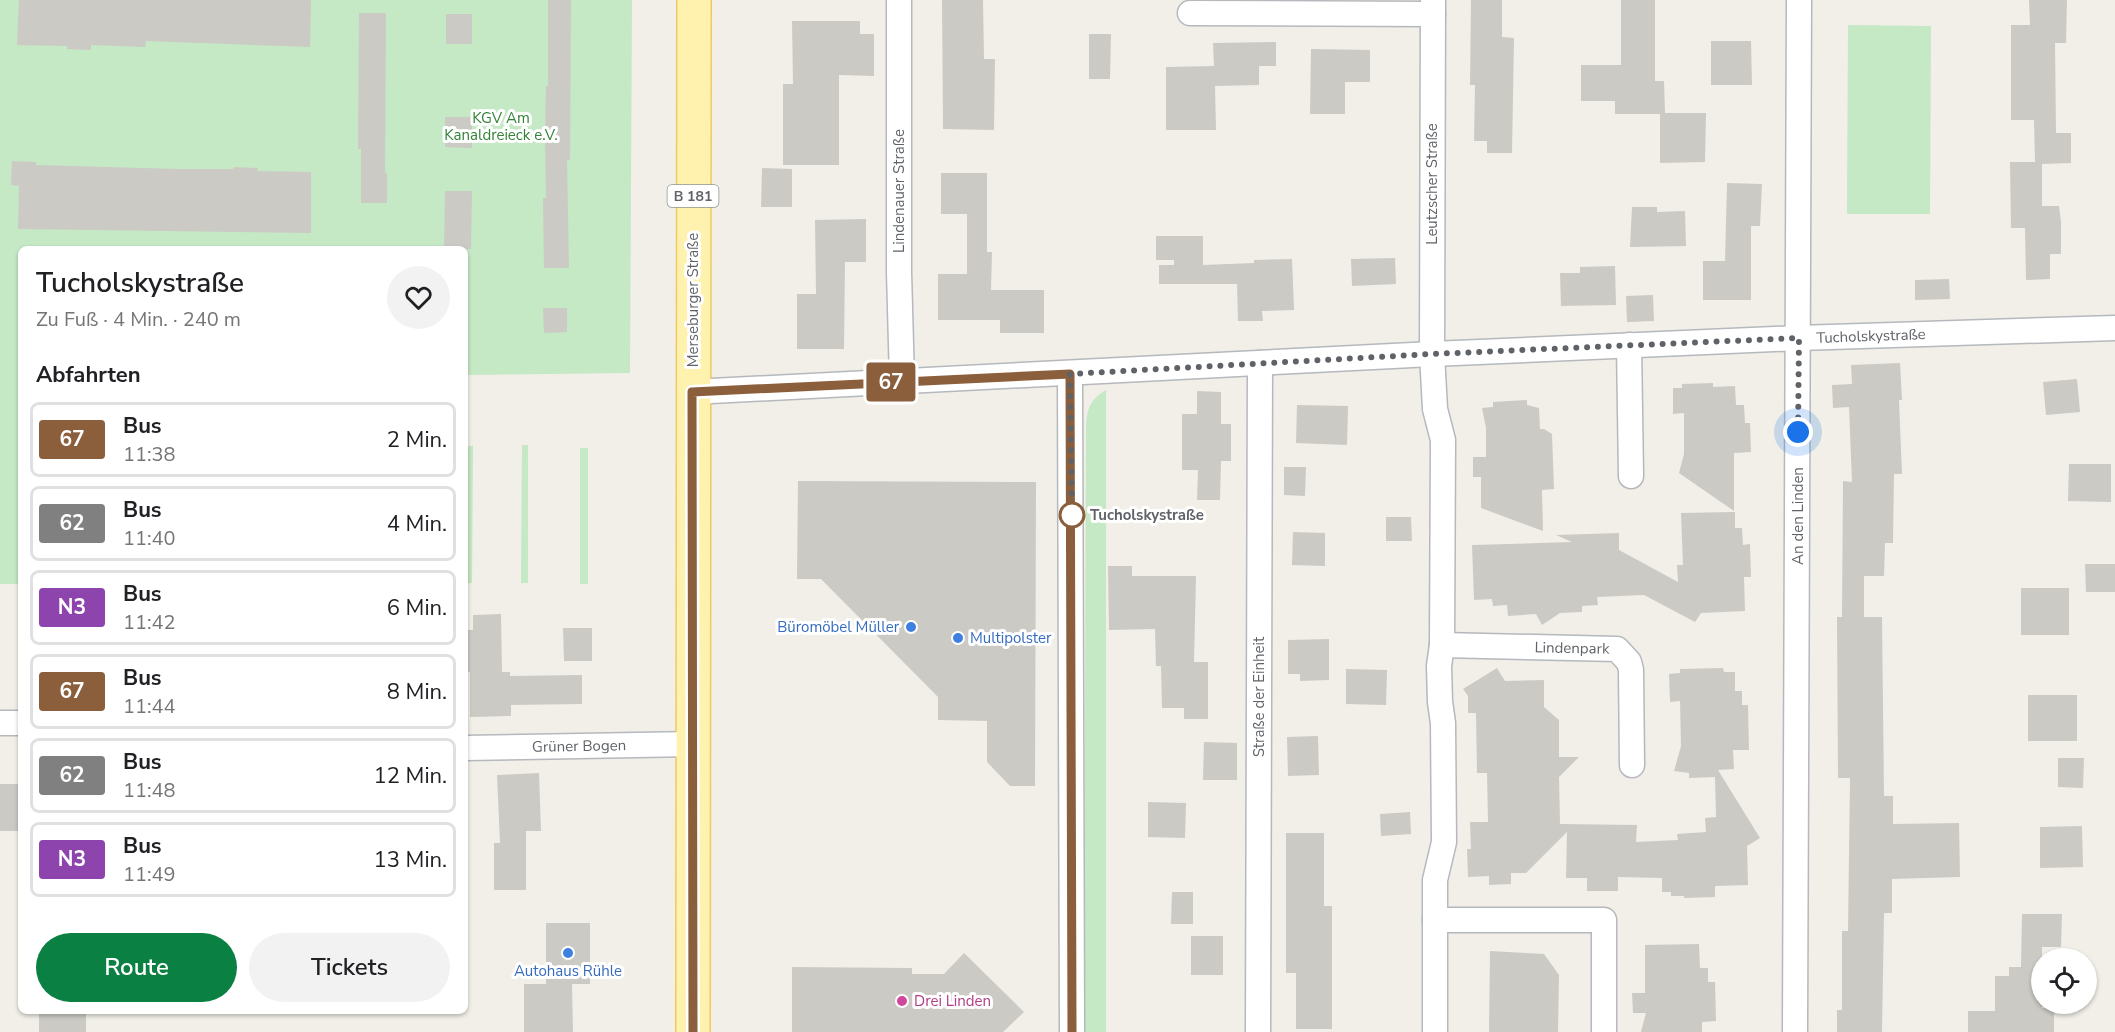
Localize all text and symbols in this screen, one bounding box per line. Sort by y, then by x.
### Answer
park label: KGV Am Kanaldreieck e.V. [444,108,558,145]
street label: Leutzscher Straße [1422,123,1442,245]
street label: Lindenauer Straße [889,129,909,253]
road number: B 181 [668,185,718,207]
street label: Merseburger Straße [683,233,703,367]
text: Tucholskystraße [36,264,244,302]
button: heart [387,266,450,329]
text: Zu Fuß · 4 Min. · 240 m [36,306,241,333]
street label: Tucholskystraße [1816,324,1926,348]
text: Abfahrten [36,360,141,390]
line badge: 67 [864,362,918,401]
text: 67 [878,368,904,396]
text: Bus [123,411,162,441]
your location [1783,417,1813,447]
text: 67 [59,425,85,453]
text: 2 Min. [387,425,447,455]
text: 11:38 [123,441,176,468]
street label: An den Linden [1788,467,1808,565]
text: Bus [123,495,162,525]
marker: Tucholskystraße [1059,502,1085,528]
place label: Tucholskystraße [1090,505,1204,525]
text: 62 [59,509,85,537]
text: 4 Min. [387,509,447,539]
text: 11:40 [123,525,176,552]
text: Bus [123,579,162,609]
text: N3 [58,593,86,621]
text: 6 Min. [387,593,447,623]
text: 11:42 [123,609,176,636]
place label: Büromöbel Müller [777,617,900,637]
marker: Büromöbel Müller [904,620,918,634]
place label: Multipolster [970,628,1052,648]
marker: Multipolster [951,631,965,645]
street label: Straße der Einheit [1249,636,1269,757]
street label: Lindenpark [1534,637,1610,659]
text: Bus [123,663,162,693]
text: 67 [59,677,85,705]
text: 8 Min. [387,677,447,707]
text: 11:44 [123,693,176,720]
street label: Grüner Bogen [532,735,626,757]
text: Bus [123,747,162,777]
text: 62 [59,761,85,789]
text: 12 Min. [374,761,447,791]
text: 11:48 [123,777,176,804]
text: Bus [123,831,162,861]
text: N3 [58,845,86,873]
text: 13 Min. [374,845,447,875]
text: 11:49 [123,861,176,888]
button: Route [36,933,237,1002]
button: Tickets [249,933,450,1002]
marker: Autohaus Rühle [561,946,575,960]
map controls [2031,948,2097,1014]
button: locate [2031,948,2097,1014]
place label: Autohaus Rühle [514,961,622,981]
place label: Drei Linden [914,991,991,1011]
marker: Drei Linden [895,994,909,1008]

